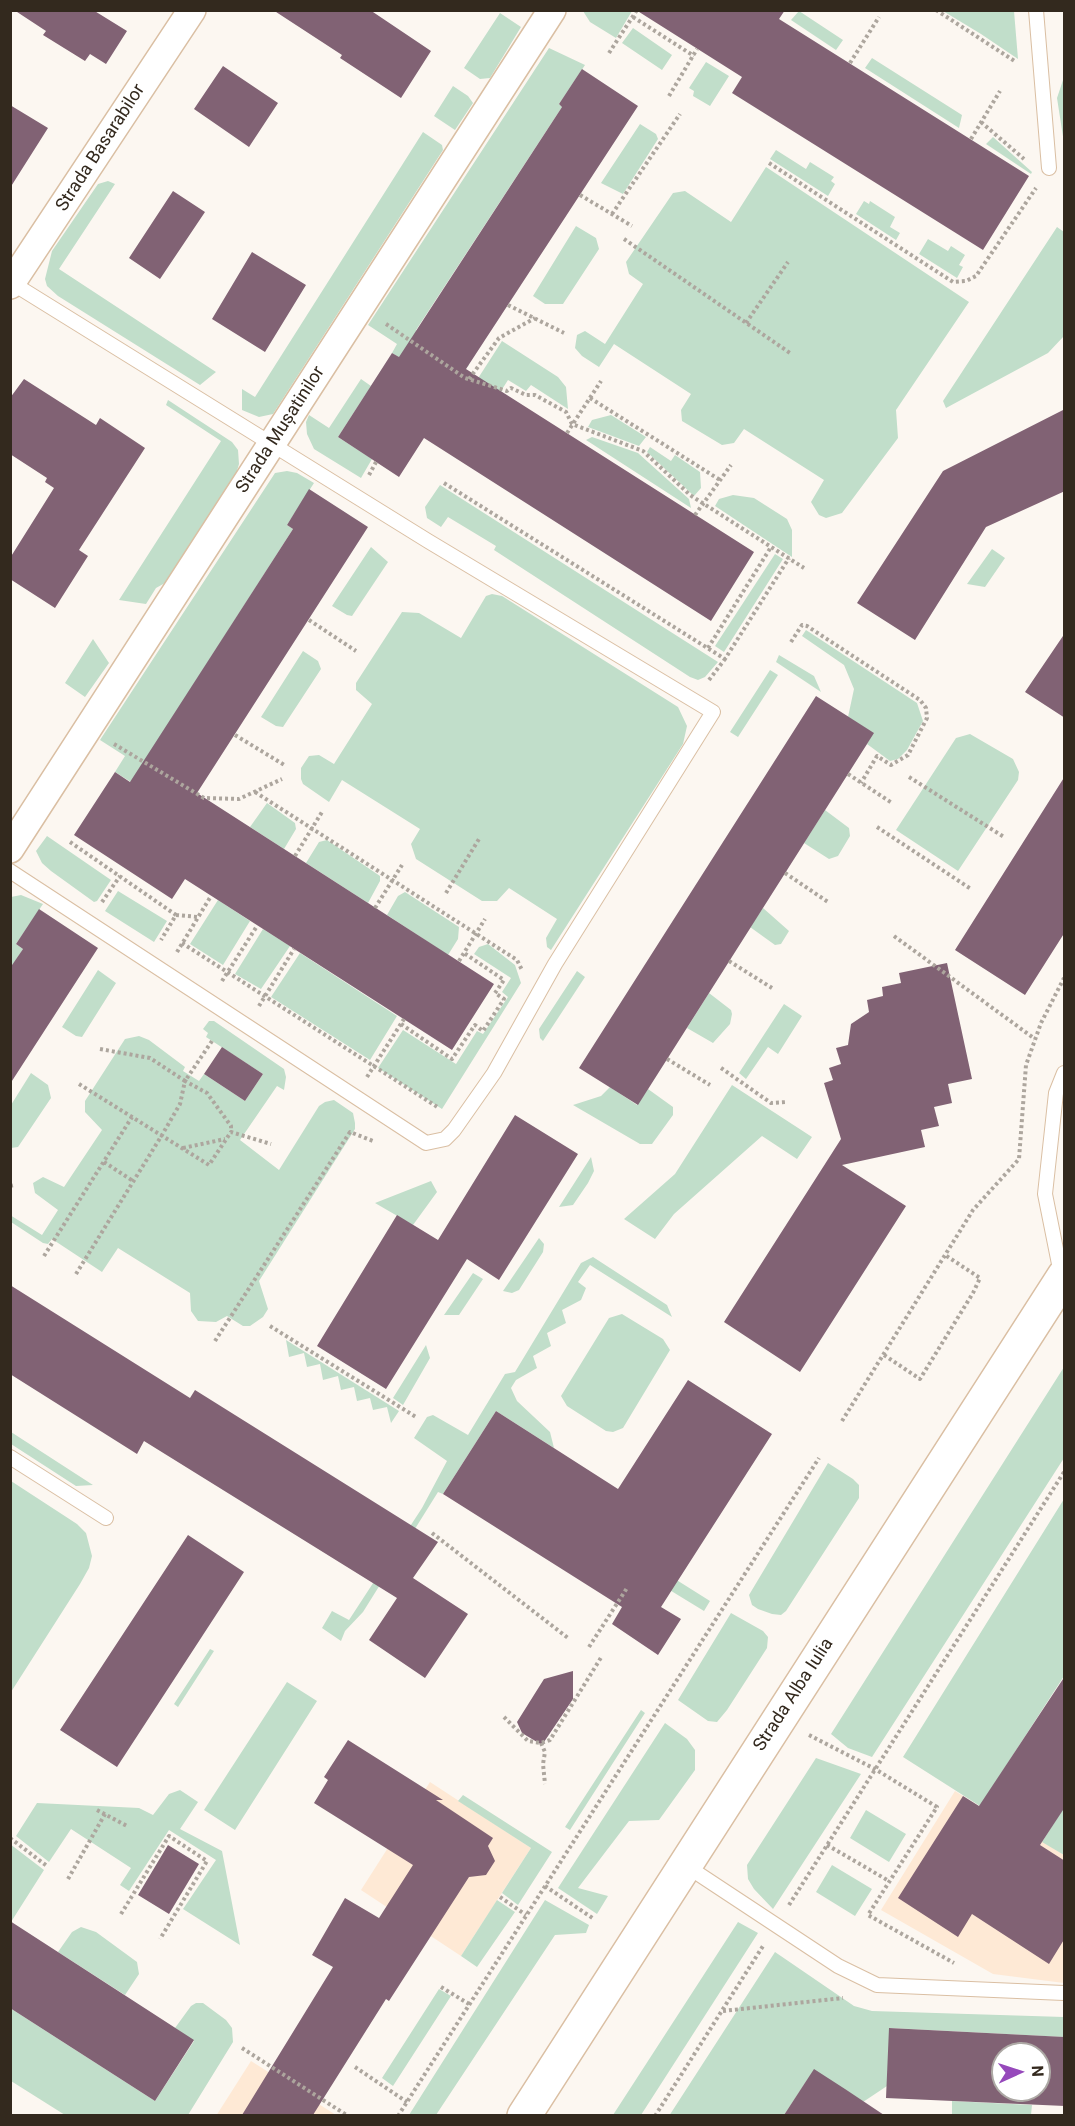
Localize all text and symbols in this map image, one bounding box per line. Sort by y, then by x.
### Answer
street label: Strada Basarabilor [52,80,150,216]
street label: Strada Mușatinilor [232,363,330,497]
street label: Strada Alba Iulia [749,1634,839,1756]
north arrow [991,2042,1051,2102]
text: N [1028,2065,1047,2077]

